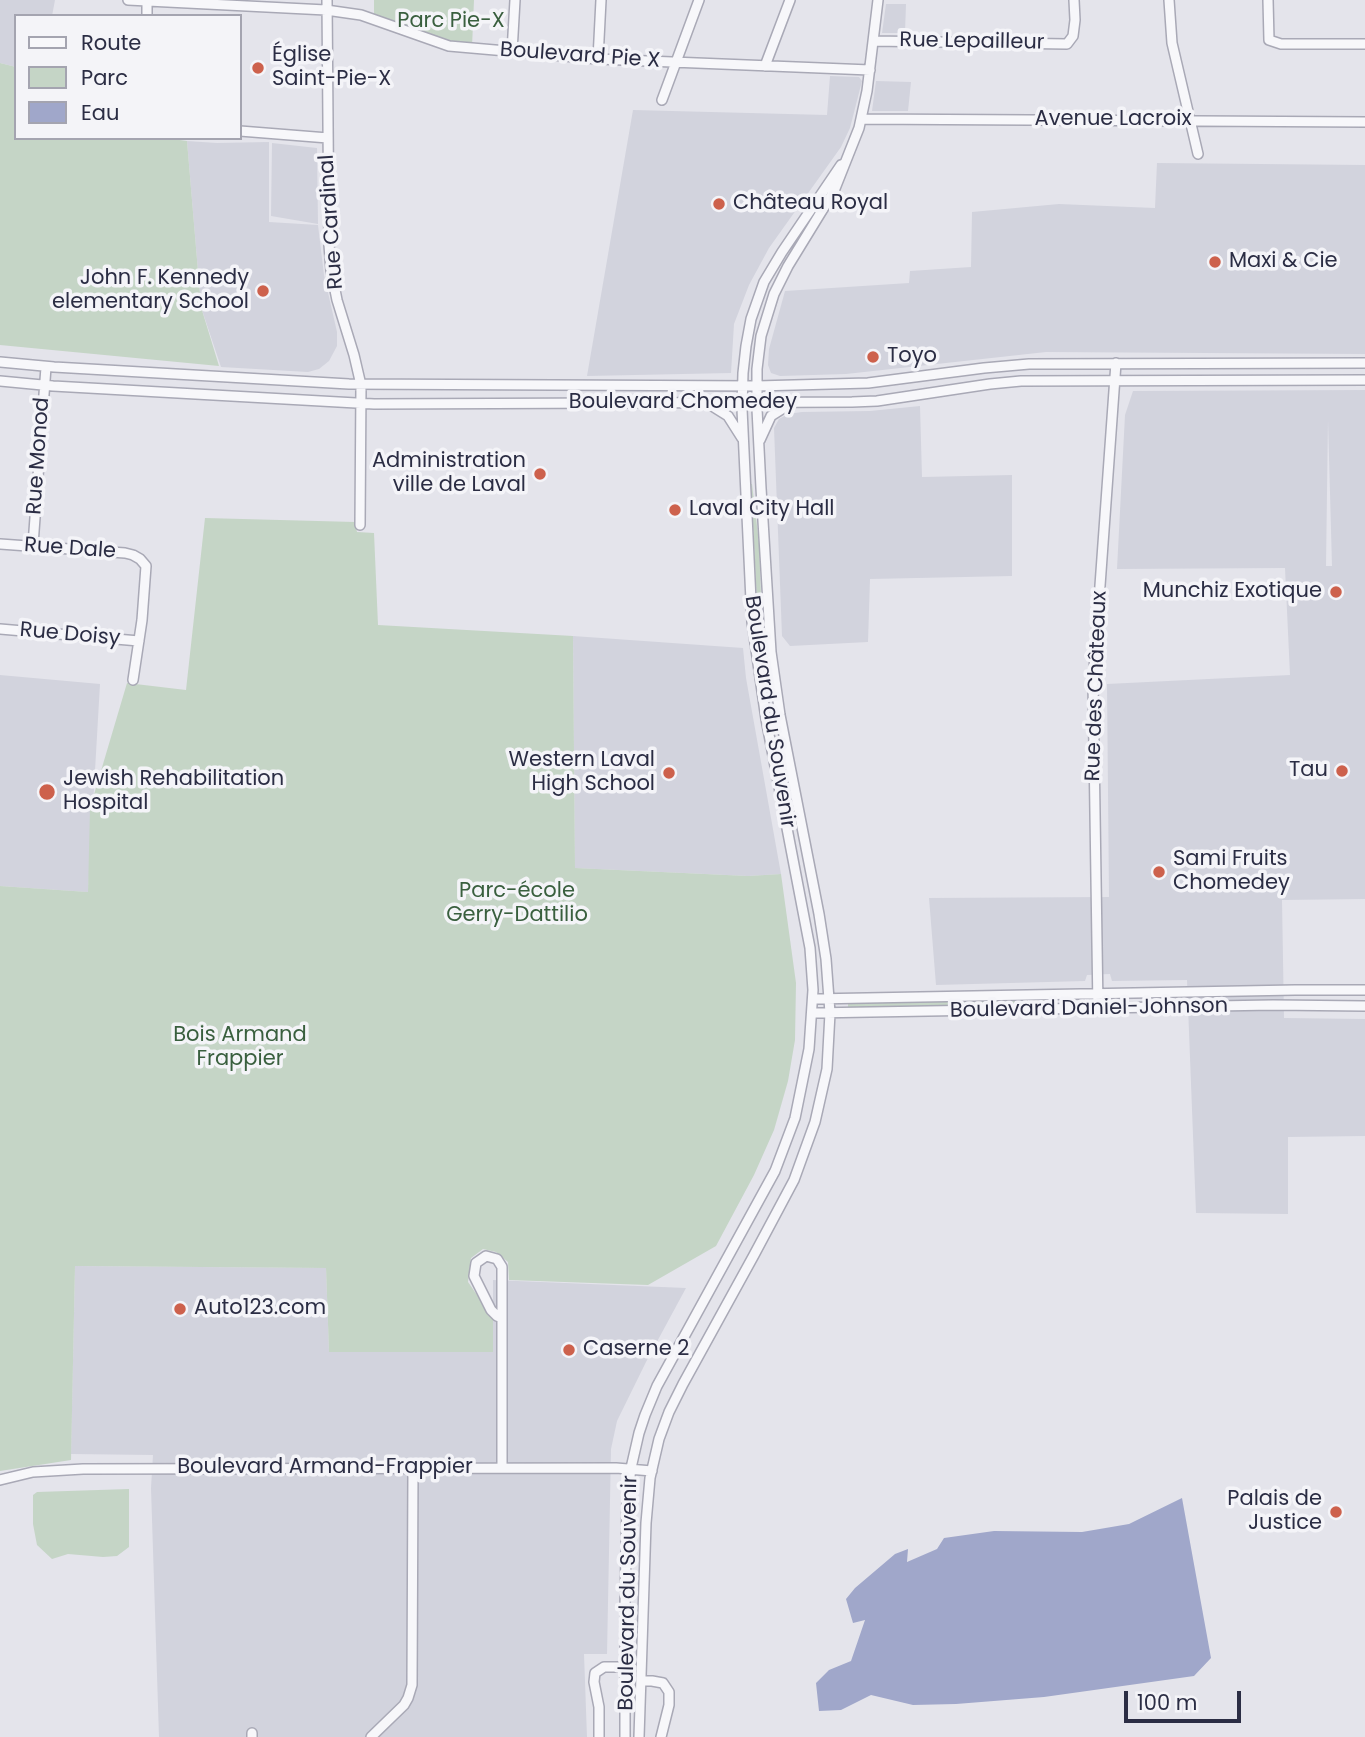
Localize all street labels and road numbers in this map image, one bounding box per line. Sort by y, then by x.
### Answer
street label: Rue Lepailleur [899,28,1045,56]
street label: Boulevard Pie X [499,38,661,74]
street label: Avenue Lacroix [1035,107,1191,133]
street label: Rue Cardinal [315,154,349,290]
street label: Boulevard Chomedey [569,390,797,416]
street label: Rue Monod [22,397,56,515]
street label: Rue Dale [23,533,117,565]
street label: Rue des Châteaux [1081,590,1113,782]
street label: Boulevard du Souvenir [738,594,800,830]
street label: Rue Doisy [19,618,121,652]
street label: Boulevard Daniel-Johnson [950,994,1228,1024]
street label: Boulevard Armand-Frappier [177,1455,473,1481]
street label: Boulevard du Souvenir [614,1475,644,1711]

